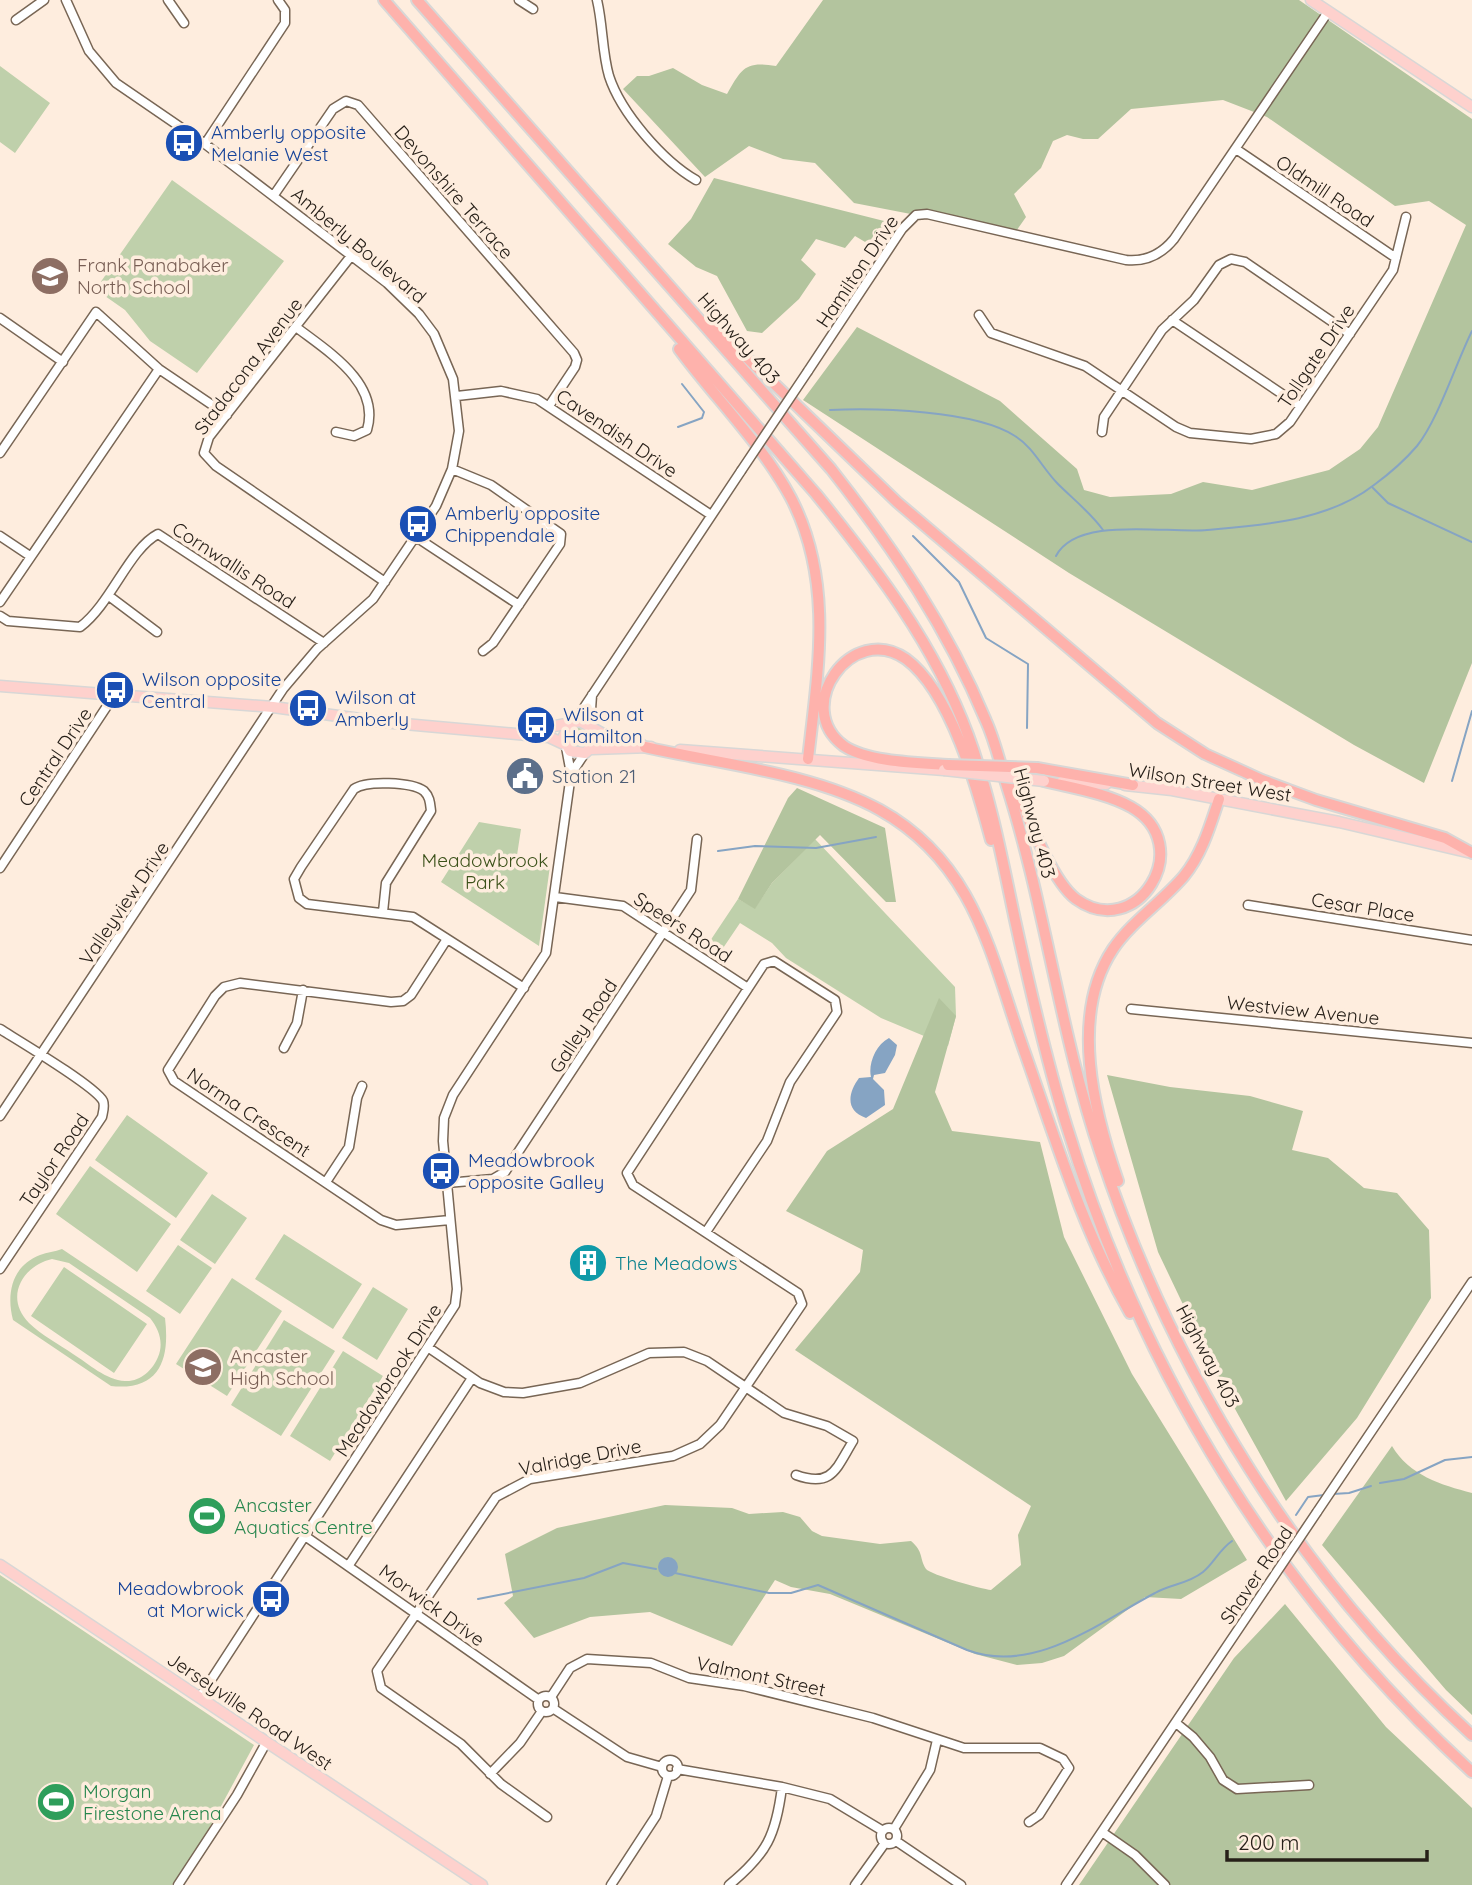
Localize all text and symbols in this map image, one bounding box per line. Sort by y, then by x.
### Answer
place label: Amberly opposite Melanie West [211,120,366,166]
street label: Devonshire Terrace [389,120,519,264]
bus stop icon: Amberly opposite Melanie West [163,122,205,164]
street label: Oldmill Road [1272,150,1378,232]
street label: Amberly Boulevard [287,182,431,308]
street label: Hamilton Drive [811,210,903,332]
place label: Frank Panabaker North School [77,253,229,299]
school or university icon: Frank Panabaker North School [29,255,71,297]
street label: Highway 403 [693,287,785,389]
street label: Stadacona Avenue [189,293,307,439]
street label: Tollgate Drive [1272,299,1360,413]
street label: Cavendish Drive [552,383,682,483]
place label: Amberly opposite Chippendale [445,501,600,547]
bus stop icon: Amberly opposite Chippendale [397,503,439,545]
street label: Cornwallis Road [168,516,300,614]
place label: Wilson opposite Central [142,667,281,713]
bus stop icon: Wilson opposite Central [94,669,136,711]
place label: Wilson at Amberly [335,685,416,731]
bus stop icon: Wilson at Amberly [287,687,329,729]
place label: Wilson at Hamilton [563,702,644,748]
street label: Central Drive [13,703,97,811]
bus stop icon: Wilson at Hamilton [515,704,557,746]
public building icon: Station 21 [504,755,546,797]
street label: Wilson Street West [1127,757,1293,807]
place label: Station 21 [552,764,636,788]
street label: Highway 403 [1009,765,1061,881]
street label: Valleyview Drive [74,837,174,969]
park label: Meadowbrook Park [422,848,548,894]
street label: Speers Road [629,886,737,968]
street label: Cesar Place [1310,887,1416,927]
street label: Galley Road [544,974,622,1078]
street label: Westview Avenue [1225,990,1381,1030]
street label: Norma Crescent [183,1062,315,1162]
street label: Taylor Road [14,1109,94,1211]
place label: Meadowbrook opposite Galley [468,1148,604,1194]
bus stop icon: Meadowbrook opposite Galley [420,1150,462,1192]
building icon: The Meadows [567,1242,609,1284]
place label: The Meadows [615,1251,737,1275]
street label: Meadowbrook Drive [330,1299,446,1461]
street label: Highway 403 [1171,1300,1245,1412]
place label: Ancaster High School [230,1344,334,1390]
school or university icon: Ancaster High School [182,1346,224,1388]
street label: Valridge Drive [517,1433,643,1481]
place label: Ancaster Aquatics Centre [234,1493,373,1539]
sports icon: Ancaster Aquatics Centre [186,1495,228,1537]
street label: Shaver Road [1214,1521,1298,1629]
street label: Morwick Drive [374,1559,490,1651]
place label: Meadowbrook at Morwick [117,1576,244,1622]
bus stop icon: Meadowbrook at Morwick [250,1578,292,1620]
street label: Jerseyville Road West [163,1647,337,1775]
street label: Valmont Street [694,1651,828,1701]
place label: Morgan Firestone Arena [83,1779,222,1825]
sports icon: Morgan Firestone Arena [35,1781,77,1823]
scale bar [1227,1818,1426,1862]
text: 200 m [1238,1829,1300,1855]

